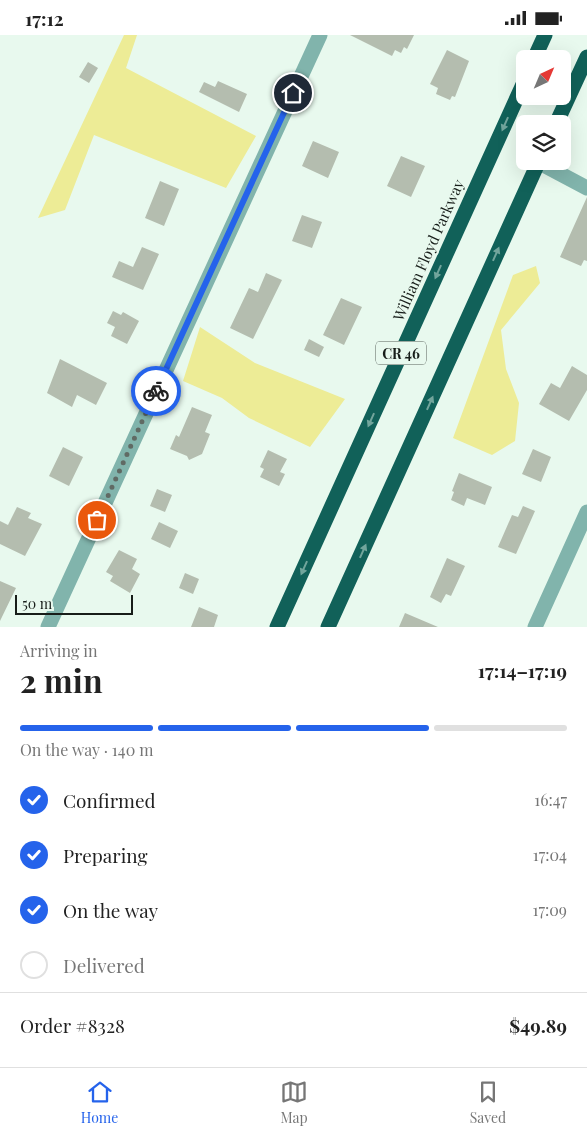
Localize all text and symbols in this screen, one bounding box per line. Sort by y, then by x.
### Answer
text: 17:12 [25,5,64,31]
north arrow [516,50,571,105]
map controls [516,50,571,170]
pin [272,72,314,114]
icon: home [279,79,307,107]
button: layers [516,115,571,170]
one-way arrow [500,117,508,131]
street label: William Floyd Parkway [387,176,468,325]
one-way arrow [493,247,501,261]
one-way arrow [433,265,441,279]
road number: CR 46 [376,341,426,365]
courier [131,366,181,416]
icon: bike [142,377,170,405]
one-way arrow [426,396,434,410]
one-way arrow [366,413,374,427]
pin [76,499,118,541]
icon: bag [83,506,111,534]
one-way arrow [359,544,367,558]
one-way arrow [299,561,307,575]
scale bar [15,592,132,615]
text: 50 m [22,594,52,613]
text: Arriving in [20,640,98,661]
text: 17:14–17:19 [478,657,567,683]
text: 2 min [20,658,103,701]
text: On the way · 140 m [20,739,153,760]
icon: check [20,786,48,814]
text: Confirmed [63,787,156,813]
text: 16:47 [534,789,567,810]
icon: check [20,841,48,869]
text: Preparing [63,842,148,868]
text: 17:04 [533,844,567,865]
icon: check [20,896,48,924]
text: On the way [63,897,158,923]
text: 17:09 [533,899,567,920]
text: Delivered [63,952,145,978]
text: Order #8328 [20,1012,125,1038]
text: $49.89 [509,1012,567,1038]
tab: Home [81,1078,118,1127]
tab: Map [280,1078,308,1127]
tab: Saved [470,1078,506,1127]

